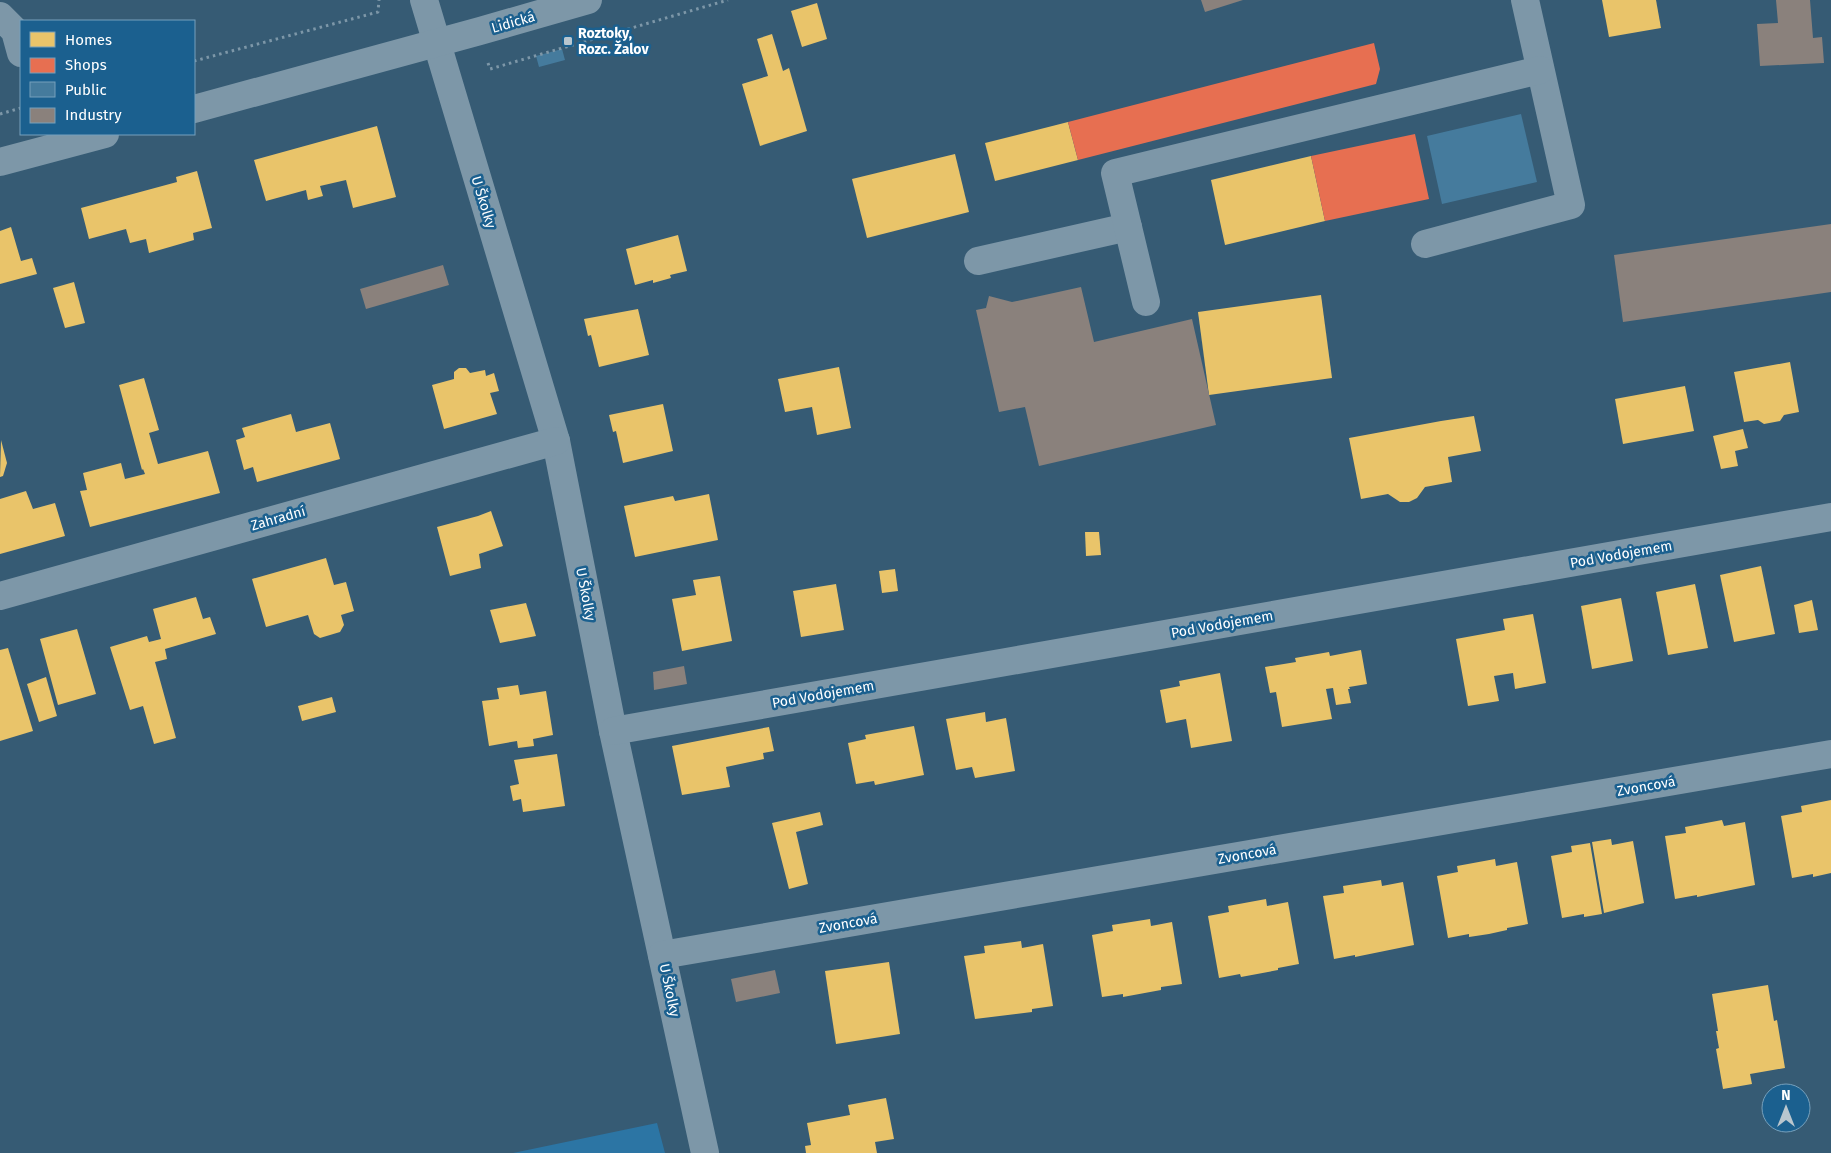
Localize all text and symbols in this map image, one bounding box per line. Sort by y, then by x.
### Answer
street label: Lidická [489,8,537,37]
legend [20,20,195,135]
place label: Roztoky, Rozc. Žalov [578,25,649,58]
text: Homes [65,31,112,49]
marker: Roztoky, Rozc. Žalov [562,35,574,47]
text: Shops [65,56,107,74]
text: Public [65,81,107,99]
text: Industry [65,106,122,124]
street label: U Školky [468,174,501,231]
street label: Zahradní [249,503,307,534]
street label: Pod Vodojemem [1569,537,1673,572]
street label: U Školky [572,566,600,622]
street label: Pod Vodojemem [1170,607,1274,642]
street label: Pod Vodojemem [771,677,875,712]
street label: Zvoncová [1615,773,1677,800]
street label: Zvoncová [1216,841,1278,868]
street label: Zvoncová [817,910,879,937]
street label: U Školky [656,962,684,1018]
north arrow [1761,1083,1811,1133]
text: N [1781,1087,1791,1104]

